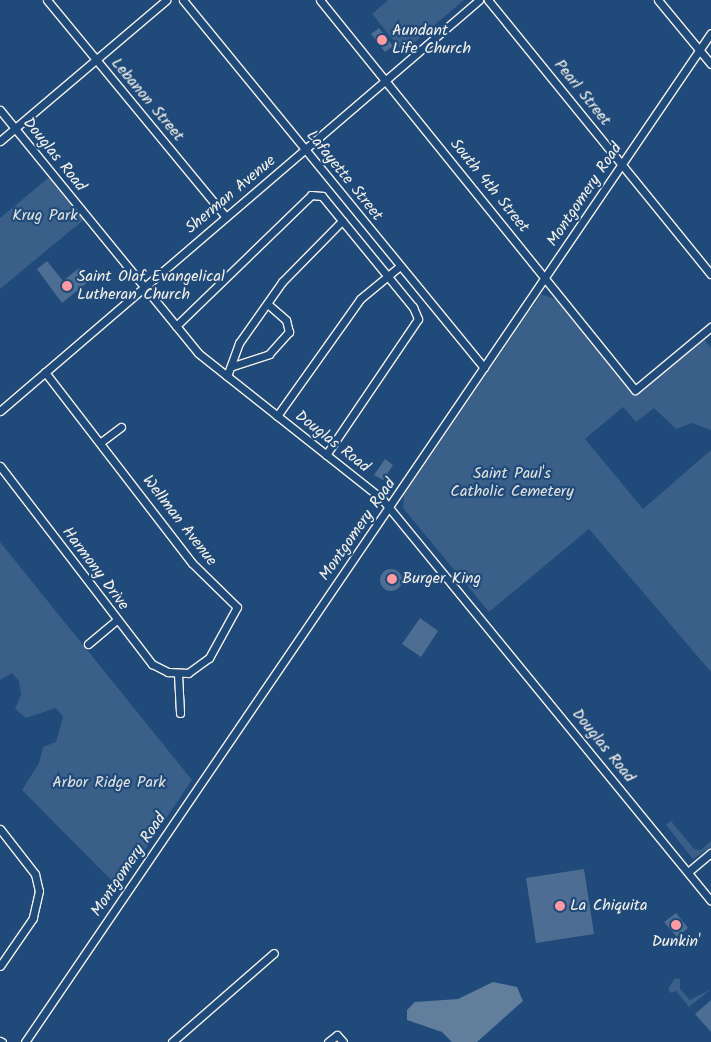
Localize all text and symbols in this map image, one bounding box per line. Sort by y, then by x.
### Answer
place label: Aundant Life Church [392,21,471,59]
marker: Aundant Life Church [376,34,388,46]
street label: Lebanon Street [106,54,188,146]
street label: Pearl Street [549,56,615,130]
street label: Douglas Road [18,114,90,196]
street label: Lafayette Street [302,127,386,225]
street label: South 4th Street [445,135,533,237]
street label: Montgomery Road [543,140,627,250]
street label: Sherman Avenue [182,152,280,238]
park label: Krug Park [12,206,78,226]
place label: Saint Olaf Evangelical Lutheran Church [77,267,225,305]
marker: Saint Olaf Evangelical Lutheran Church [61,280,73,292]
street label: Douglas Road [291,407,373,477]
park label: Saint Paul's Catholic Cemetery [450,464,574,502]
street label: Wellman Avenue [138,472,220,570]
street label: Montgomery Road [316,475,400,585]
street label: Harmony Drive [57,524,133,614]
place label: Burger King [402,569,481,589]
marker: Burger King [386,573,398,585]
street label: Douglas Road [567,705,639,787]
park label: Arbor Ridge Park [52,773,166,793]
street label: Montgomery Road [87,810,171,920]
place label: La Chiquita [570,896,647,916]
marker: La Chiquita [554,900,566,912]
marker: Dunkin' [670,919,682,931]
place label: Dunkin' [652,932,700,952]

